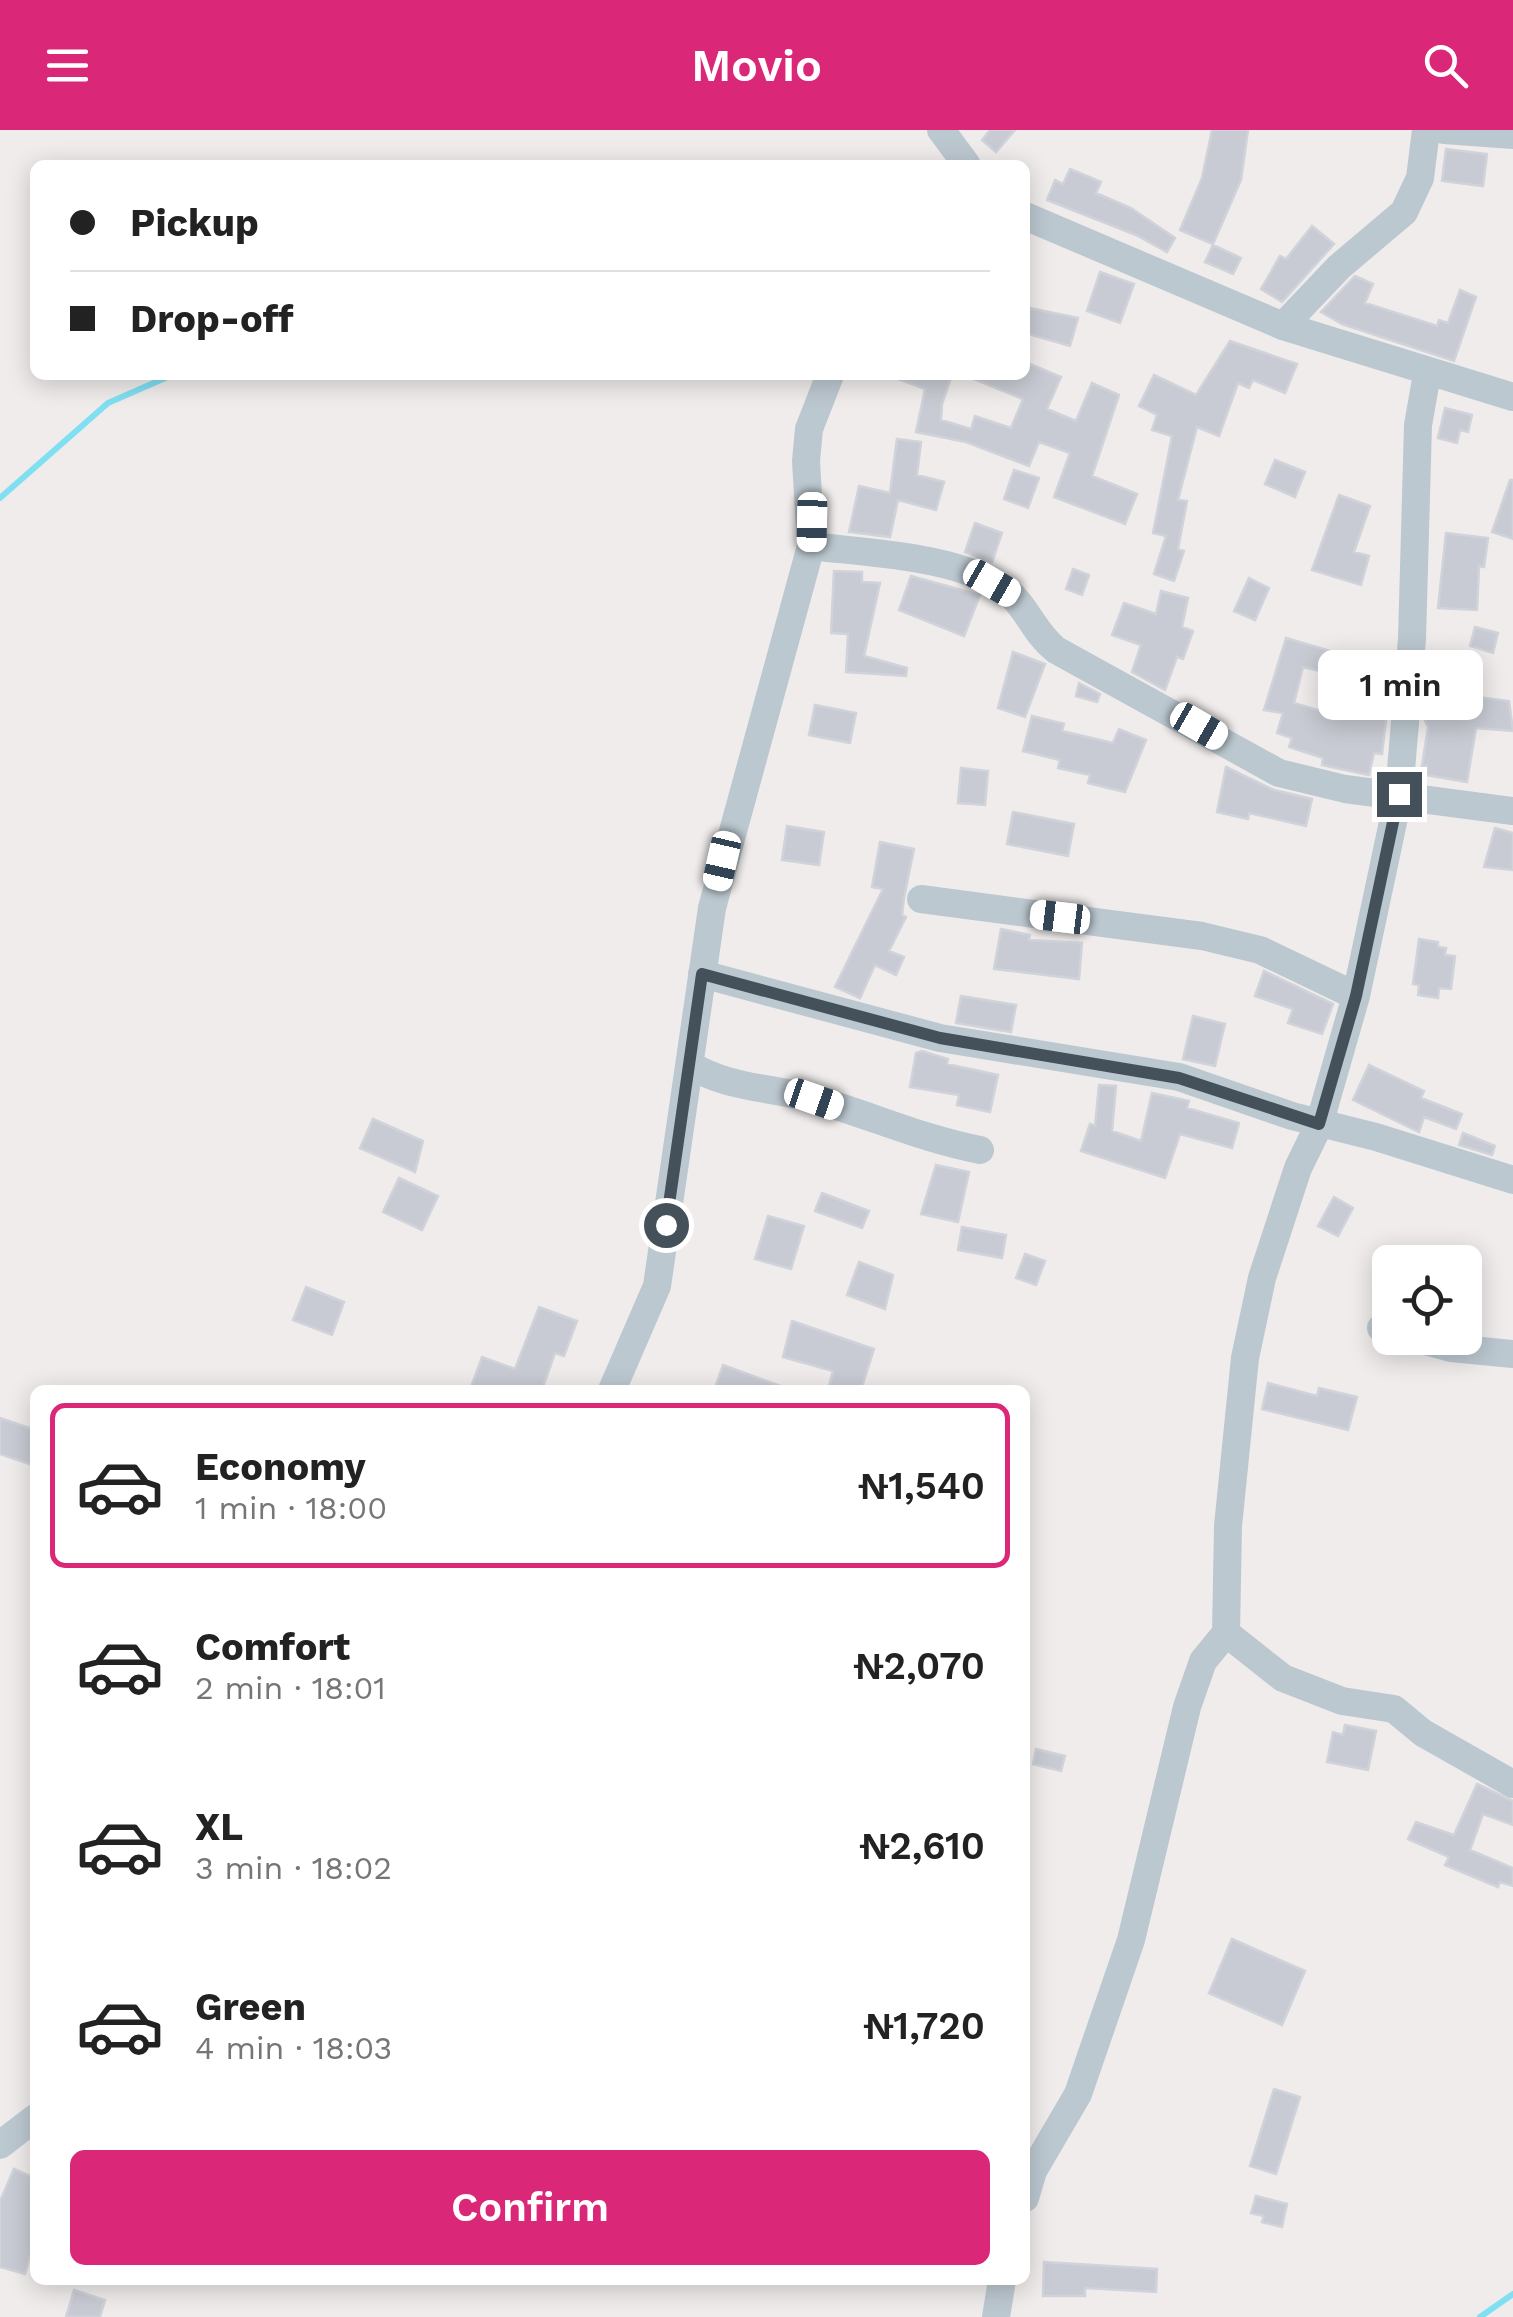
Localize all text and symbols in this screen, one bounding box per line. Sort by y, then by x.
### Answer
icon: menu [40,38,95,93]
icon: search [1418,38,1473,93]
text: Movio [691,39,822,92]
text: Pickup [130,201,259,245]
text: Drop-off [130,297,294,341]
car [796,492,828,552]
car [959,555,1025,611]
callout: 1 min [1316,649,1482,719]
text: 1 min [1359,666,1442,704]
car [1166,698,1232,754]
route end [1377,772,1422,817]
car [701,828,743,894]
car [1028,898,1092,936]
car [781,1075,847,1123]
route start [644,1203,689,1248]
map controls [1372,1245,1482,1355]
button: locate [1372,1245,1482,1355]
icon: car [75,1441,165,1531]
text: Economy [195,1445,366,1489]
text: ₦1,540 [858,1464,985,1508]
text: 1 min · 18:00 [195,1489,387,1527]
icon: car [75,1621,165,1711]
text: Comfort [195,1625,350,1669]
text: ₦2,070 [853,1644,985,1688]
text: 2 min · 18:01 [195,1669,386,1707]
icon: car [75,1801,165,1891]
text: XL [195,1805,243,1849]
text: ₦2,610 [859,1824,985,1868]
text: 3 min · 18:02 [195,1849,392,1887]
icon: car [75,1981,165,2071]
text: Green [195,1985,306,2029]
text: ₦1,720 [863,2004,985,2048]
text: 4 min · 18:03 [195,2029,392,2067]
button: Confirm [70,2150,990,2265]

